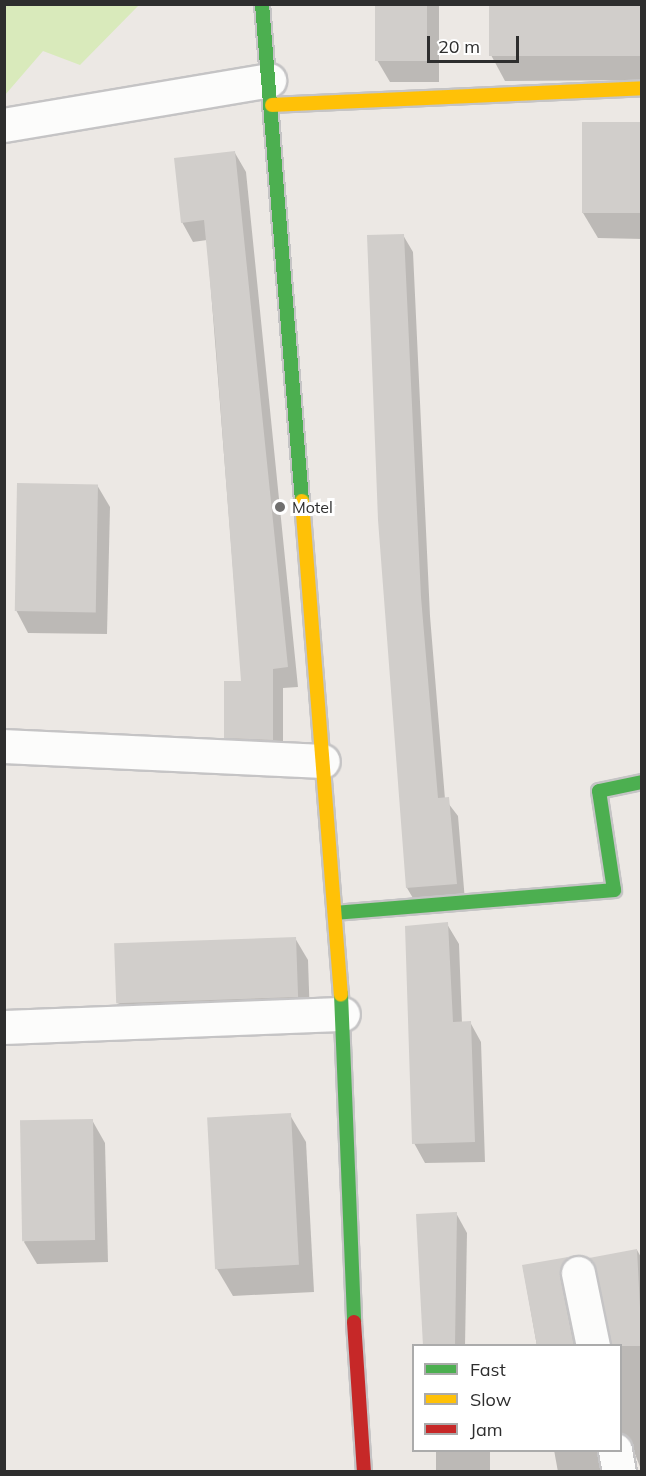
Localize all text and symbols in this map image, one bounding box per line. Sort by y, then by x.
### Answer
scale bar [430,24,522,62]
text: 20 m [438,35,480,58]
place label: Motel [292,497,333,517]
marker: Motel [273,500,287,514]
legend [412,1344,622,1452]
text: Fast [470,1358,506,1381]
text: Slow [470,1388,511,1411]
text: Jam [470,1418,503,1441]

